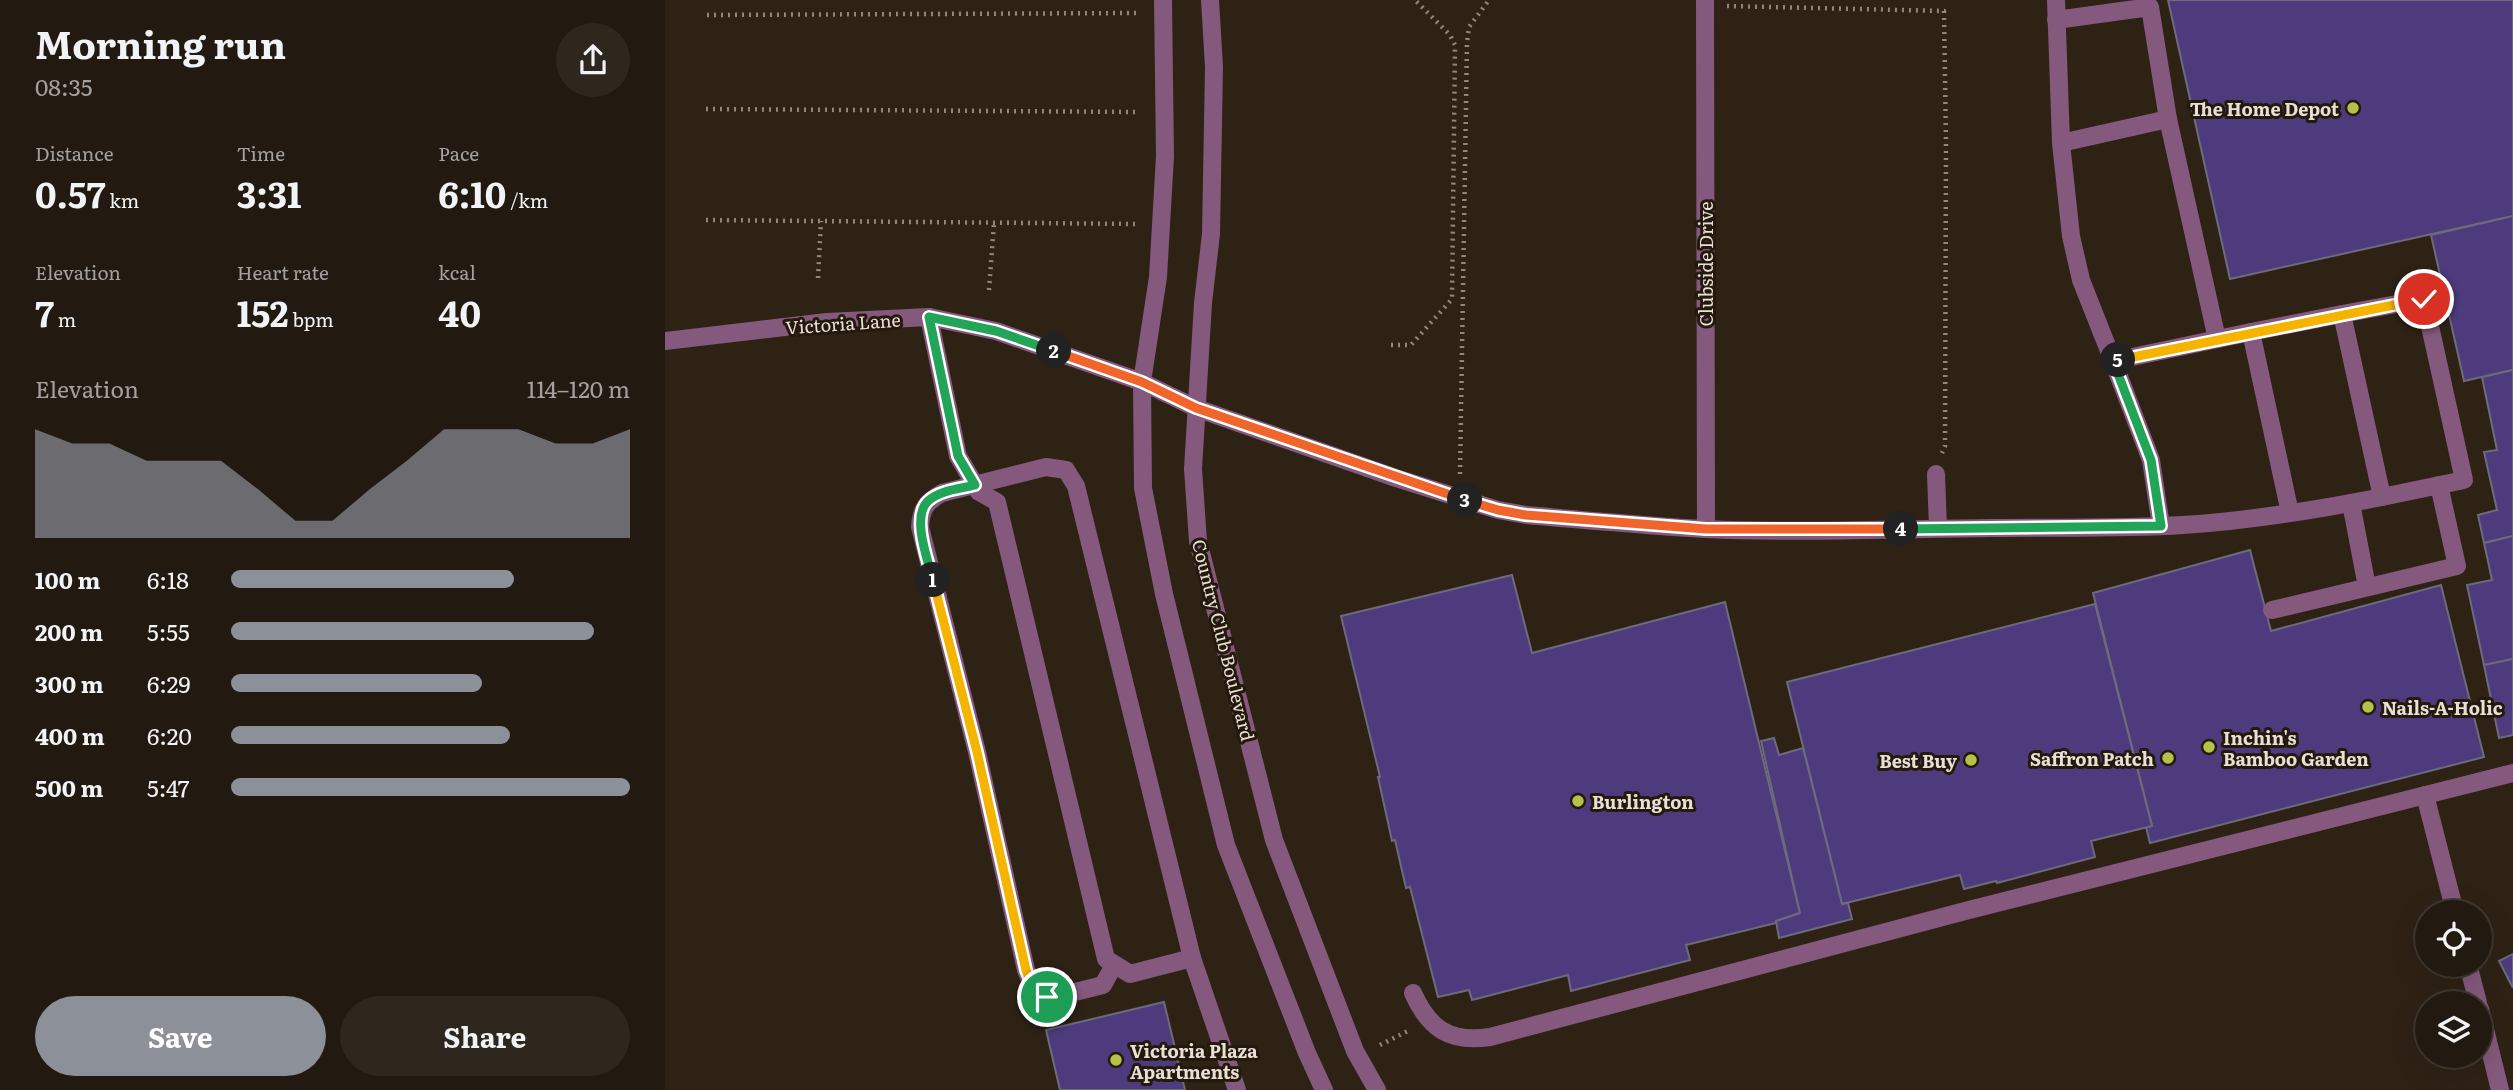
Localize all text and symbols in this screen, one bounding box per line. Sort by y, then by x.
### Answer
text: Morning run [35,14,286,71]
button: share [556,23,630,97]
text: 08:35 [35,69,92,103]
place label: The Home Depot [2190,95,2339,122]
marker: The Home Depot [2345,100,2361,116]
text: Distance [35,139,114,167]
text: Time [237,139,285,167]
text: Pace [438,139,479,167]
text: 0.57 [35,167,105,219]
text: 3:31 [237,167,301,219]
text: 6:10 [438,167,506,219]
text: km [105,186,139,214]
text: /km [506,186,548,214]
street label: Clubside Drive [1692,201,1719,327]
text: Elevation [35,258,121,286]
text: Heart rate [237,258,329,286]
text: kcal [438,258,476,286]
pin [2394,269,2454,329]
icon: check [2405,280,2443,318]
text: 7 [35,286,54,338]
text: 152 [237,286,289,338]
text: 40 [438,286,481,338]
text: m [54,305,76,333]
text: bpm [289,305,334,333]
street label: Victoria Lane [784,306,902,340]
pin: 2 [1037,334,1071,368]
text: 2 [1048,336,1059,364]
pin: 5 [2101,342,2135,378]
text: 5 [2112,345,2123,373]
text: Elevation [35,371,139,405]
text: 114–120 m [527,371,630,405]
pin: 3 [1447,482,1483,518]
text: 3 [1459,485,1470,513]
pin: 4 [1883,512,1919,546]
text: 4 [1895,514,1906,542]
street label: Country Club Boulevard [1186,536,1262,744]
text: 100 m [35,562,100,596]
text: 6:18 [147,562,189,596]
pin: 1 [915,562,951,598]
text: 1 [929,565,936,593]
text: 200 m [35,614,103,648]
text: 5:55 [147,614,190,648]
text: 300 m [35,666,104,700]
text: 6:29 [147,666,190,700]
place label: Nails-A-Holic [2382,694,2503,721]
marker: Nails-A-Holic [2360,699,2376,715]
text: 400 m [35,718,105,752]
text: 6:20 [147,718,192,752]
place label: Inchin's Bamboo Garden [2223,724,2369,772]
marker: Inchin's Bamboo Garden [2201,739,2217,755]
place label: Saffron Patch [2030,745,2154,772]
place label: Best Buy [1879,747,1957,774]
marker: Saffron Patch [2160,750,2176,766]
marker: Best Buy [1963,752,1979,768]
text: 500 m [35,770,103,804]
text: 5:47 [147,770,189,804]
place label: Burlington [1592,788,1694,815]
marker: Burlington [1570,793,1586,809]
map controls [2415,900,2492,1068]
button: locate [2415,900,2492,977]
pin [1017,967,1077,1027]
icon: arrive [1028,978,1066,1016]
button: layers [2415,991,2492,1068]
button: Save [35,996,326,1076]
button: Share [340,996,630,1076]
place label: Victoria Plaza Apartments [1130,1037,1258,1085]
marker: Victoria Plaza Apartments [1108,1052,1124,1068]

